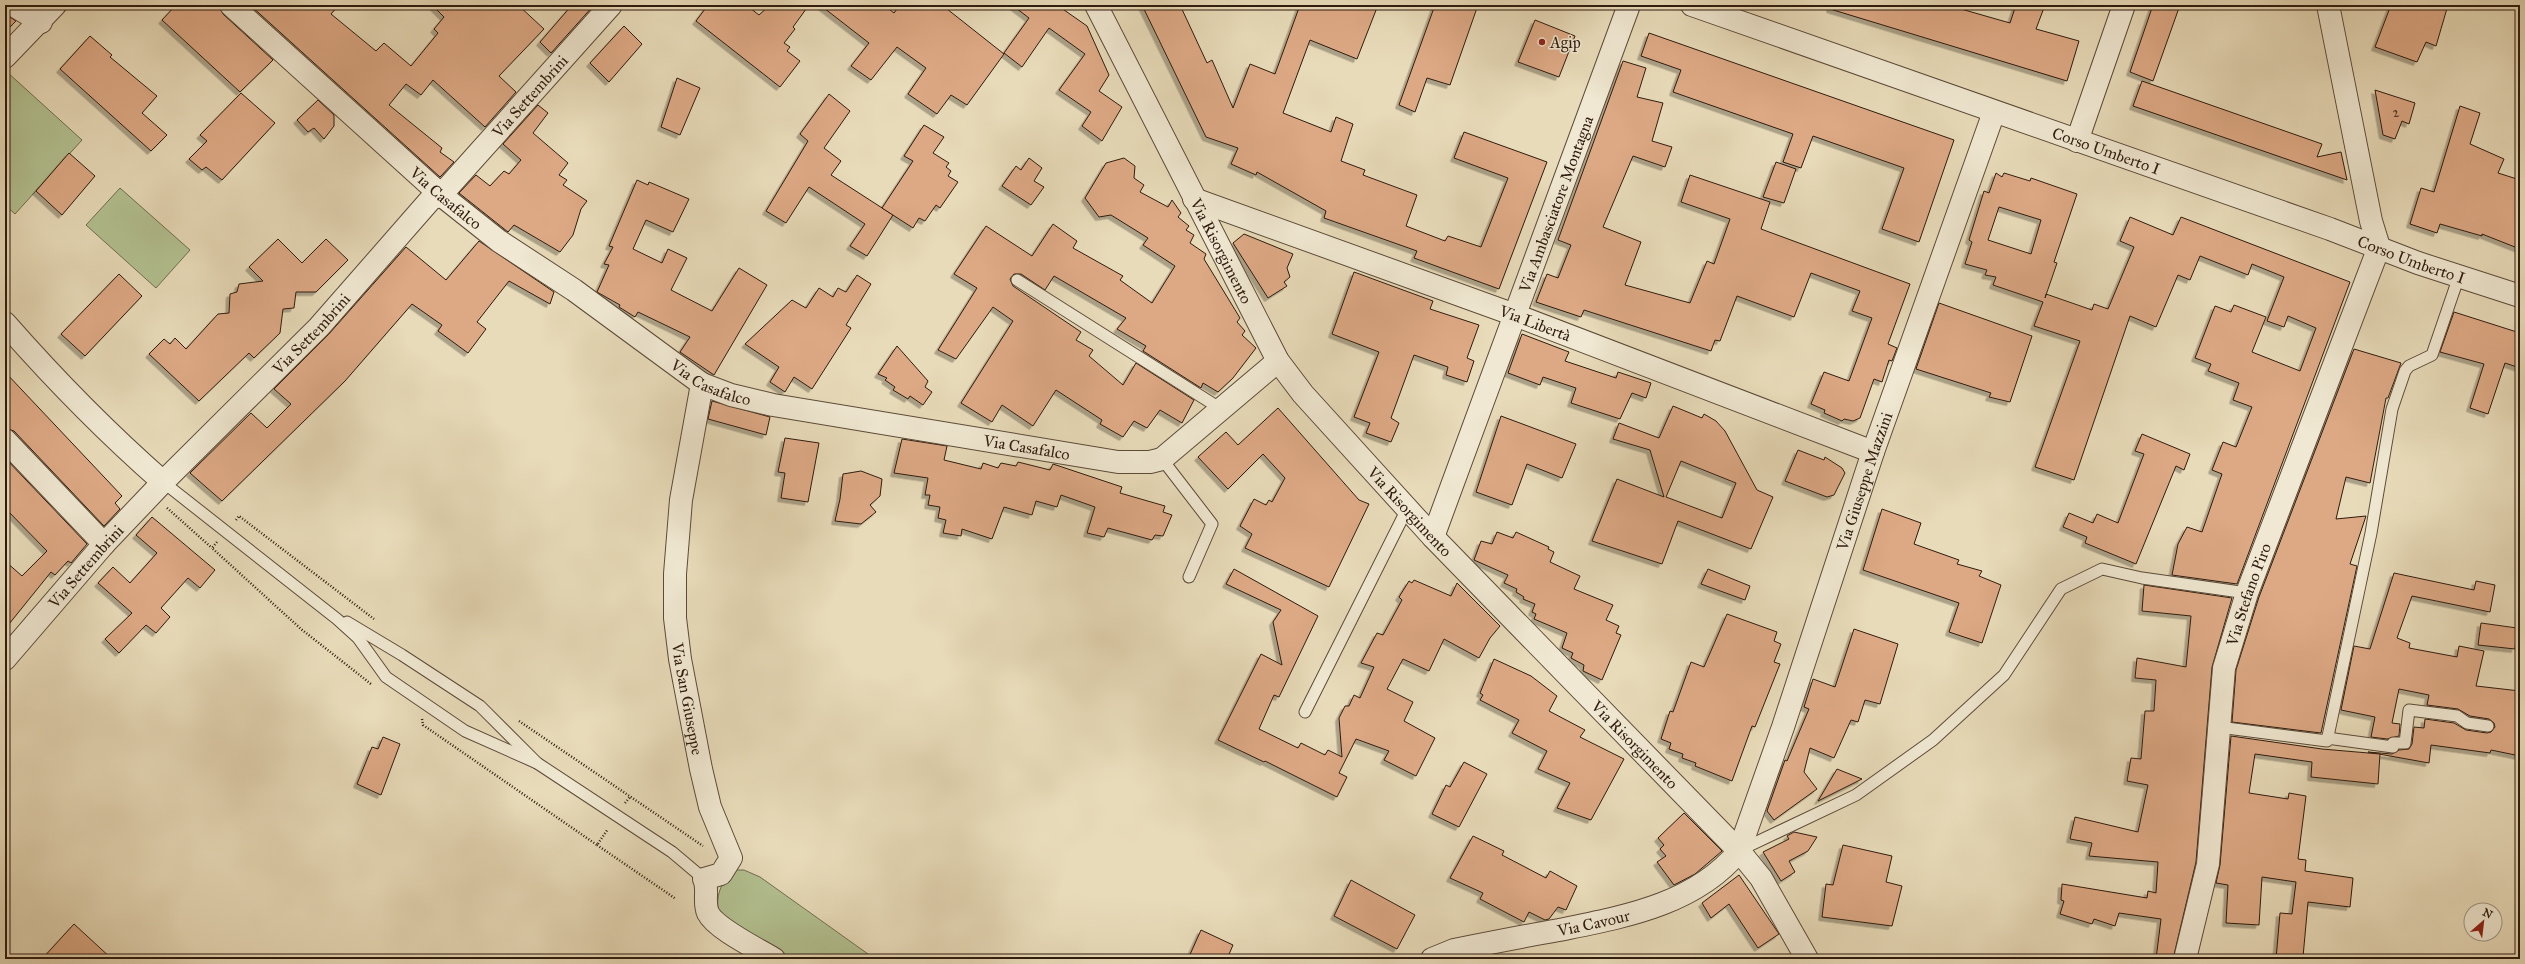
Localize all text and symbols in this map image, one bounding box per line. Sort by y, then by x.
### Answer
place label: Agip [1549,33,1581,53]
marker: Agip [1537,37,1547,47]
street label: Via Settembrini [487,50,572,142]
house number: 2 [2393,104,2400,121]
street label: Via Ambasciatore Montagna [1514,113,1597,296]
street label: Corso Umberto I [2050,123,2163,178]
street label: Via Casafalco [406,162,486,233]
street label: Via Risorgimento [1186,194,1256,307]
street label: Corso Umberto I [2355,231,2468,287]
street label: Via Settembrini [267,289,354,378]
street label: Via Libertà [1496,300,1574,345]
street label: Via Casafalco [666,354,753,409]
street label: Via Giuseppe Mazzini [1832,409,1896,553]
street label: Via Casafalco [981,430,1071,463]
street label: Via Risorgimento [1363,462,1456,560]
street label: Via Settembrini [43,520,127,612]
street label: Via Stefano Piro [2222,540,2275,649]
street label: Via San Giuseppe [668,641,708,757]
street label: Via Risorgimento [1587,696,1682,792]
north arrow [2463,902,2503,942]
street label: Via Cavour [1555,905,1632,940]
text: N [2480,906,2495,922]

